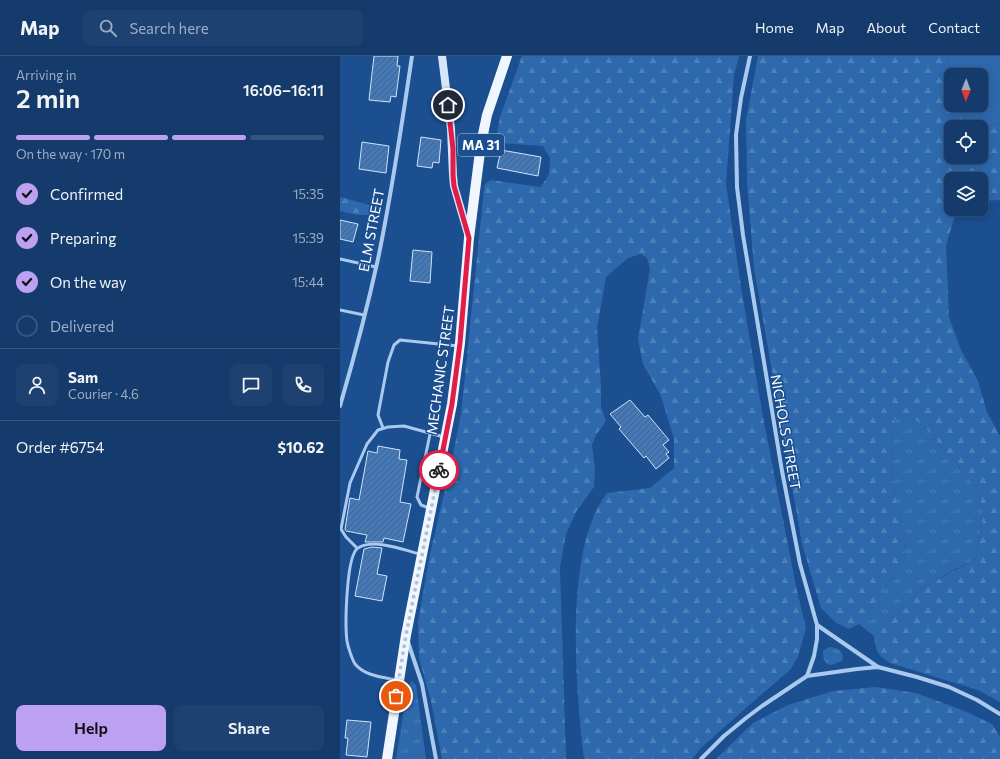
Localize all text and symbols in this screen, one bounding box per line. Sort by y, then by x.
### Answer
search box [83,10,363,46]
text: Map [20,16,59,39]
icon: search [97,17,119,39]
text: Search here [129,19,209,37]
text: Home [755,19,794,36]
text: Map [816,19,844,36]
text: About [866,19,906,36]
text: Contact [928,19,980,36]
text: Arriving in [16,67,76,83]
north arrow [944,68,988,112]
map controls [944,68,988,216]
text: 16:06–16:11 [243,81,324,99]
text: 2 min [16,82,80,113]
pin [431,88,465,122]
icon: home [437,94,459,116]
button: locate [944,120,988,164]
road number: MA 31 [458,134,504,156]
text: On the way · 170 m [16,146,125,162]
button: layers [944,172,988,216]
icon: check [16,183,38,205]
text: Confirmed [50,185,123,203]
text: 15:35 [293,186,324,202]
street label: ELM STREET [355,187,387,273]
icon: check [16,227,38,249]
text: Preparing [50,229,116,247]
text: 15:39 [293,230,324,246]
icon: check [16,271,38,293]
text: On the way [50,273,127,291]
text: 15:44 [292,274,324,290]
street label: MECHANIC STREET [423,304,457,436]
text: Delivered [50,317,114,335]
button: person [16,364,58,406]
button: chat [230,364,272,406]
button: phone [282,364,324,406]
text: Sam [68,368,98,386]
street label: NICHOLS STREET [767,373,805,491]
text: Courier · 4.6 [68,386,139,402]
text: Order #6754 [16,438,104,456]
text: $10.62 [277,438,324,456]
courier [419,450,459,490]
icon: bike [428,459,450,481]
pin [379,679,413,713]
icon: bag [385,685,407,707]
button: Help [16,705,166,751]
button: Share [174,705,324,751]

